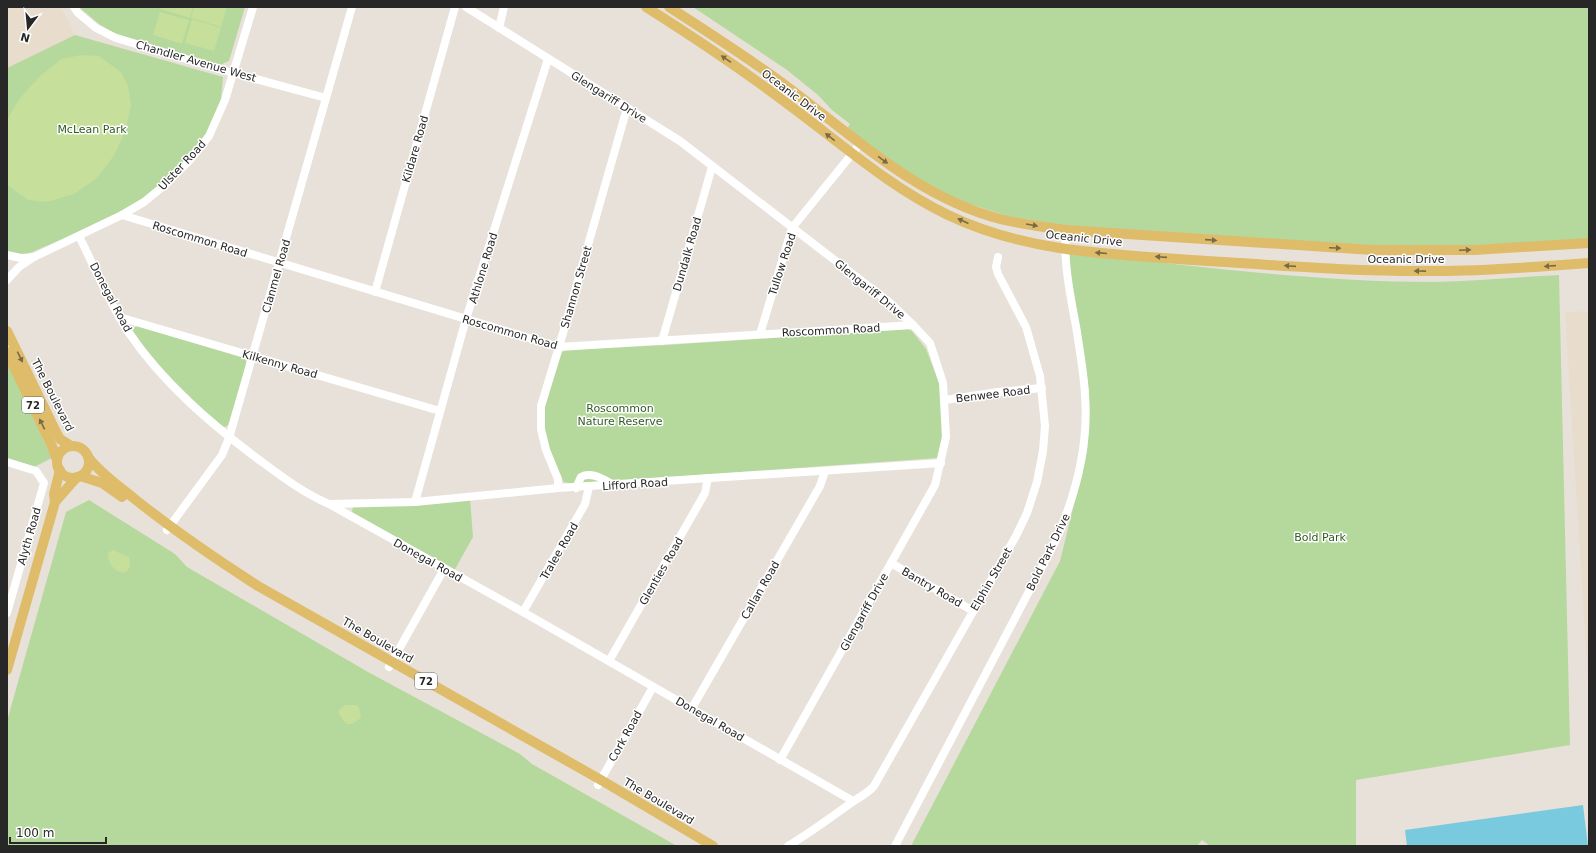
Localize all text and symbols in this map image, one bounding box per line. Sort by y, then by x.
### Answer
north arrow [8,8,48,48]
text: N [19,30,32,45]
street label: Chandler Avenue West [134,38,258,85]
one-way arrow [721,55,731,63]
street label: Oceanic Drive [759,67,829,124]
street label: Glengariff Drive [568,69,649,126]
street label: Kildare Road [400,114,431,184]
park label: McLean Park [57,123,127,136]
one-way arrow [824,133,835,141]
street label: Ulster Road [156,138,209,193]
one-way arrow [877,156,888,164]
street label: Dundalk Road [671,215,704,293]
one-way arrow [957,218,968,224]
street label: Roscommon Road [151,219,249,260]
one-way arrow [1026,223,1039,229]
street label: Oceanic Drive [1045,228,1123,249]
street label: Athlone Road [467,231,500,305]
street label: Tullow Road [766,231,799,298]
one-way arrow [1205,237,1217,244]
street label: Clanmel Road [260,238,293,315]
street label: Shannon Street [558,244,595,330]
one-way arrow [1329,245,1341,252]
one-way arrow [1459,247,1472,253]
one-way arrow [1095,249,1107,256]
street label: Oceanic Drive [1367,253,1445,266]
one-way arrow [1155,254,1167,261]
street label: Glengariff Drive [832,257,908,322]
street label: Donegal Road [87,260,134,334]
one-way arrow [1544,262,1556,269]
one-way arrow [1284,263,1296,270]
one-way arrow [1413,268,1426,274]
street label: Roscommon Road [461,313,559,352]
street label: Roscommon Road [781,321,881,340]
street label: Kilkenny Road [241,348,319,381]
one-way arrow [17,352,23,363]
street label: The Boulevard [28,356,76,434]
street label: Benwee Road [955,383,1031,406]
road number: 72 [22,397,44,413]
park label: Roscommon Nature Reserve [577,402,663,428]
one-way arrow [39,418,45,430]
street label: Lifford Road [602,476,668,493]
street label: Alyth Road [15,506,44,567]
street label: Bold Park Drive [1024,511,1073,593]
street label: Tralee Road [537,520,581,583]
park label: Bold Park [1294,531,1346,544]
street label: Glenties Road [637,535,686,608]
street label: Donegal Road [391,536,465,585]
street label: Elphin Street [968,545,1015,613]
street label: Callan Road [738,559,782,622]
street label: Bantry Road [899,565,964,610]
street label: Glengariff Drive [838,571,891,653]
street label: The Boulevard [339,614,415,666]
road number: 72 [415,673,437,689]
street label: Donegal Road [673,695,746,744]
street label: Cork Road [606,708,645,764]
street label: The Boulevard [620,775,696,827]
scale bar [10,819,106,845]
text: 100 m [16,826,54,840]

